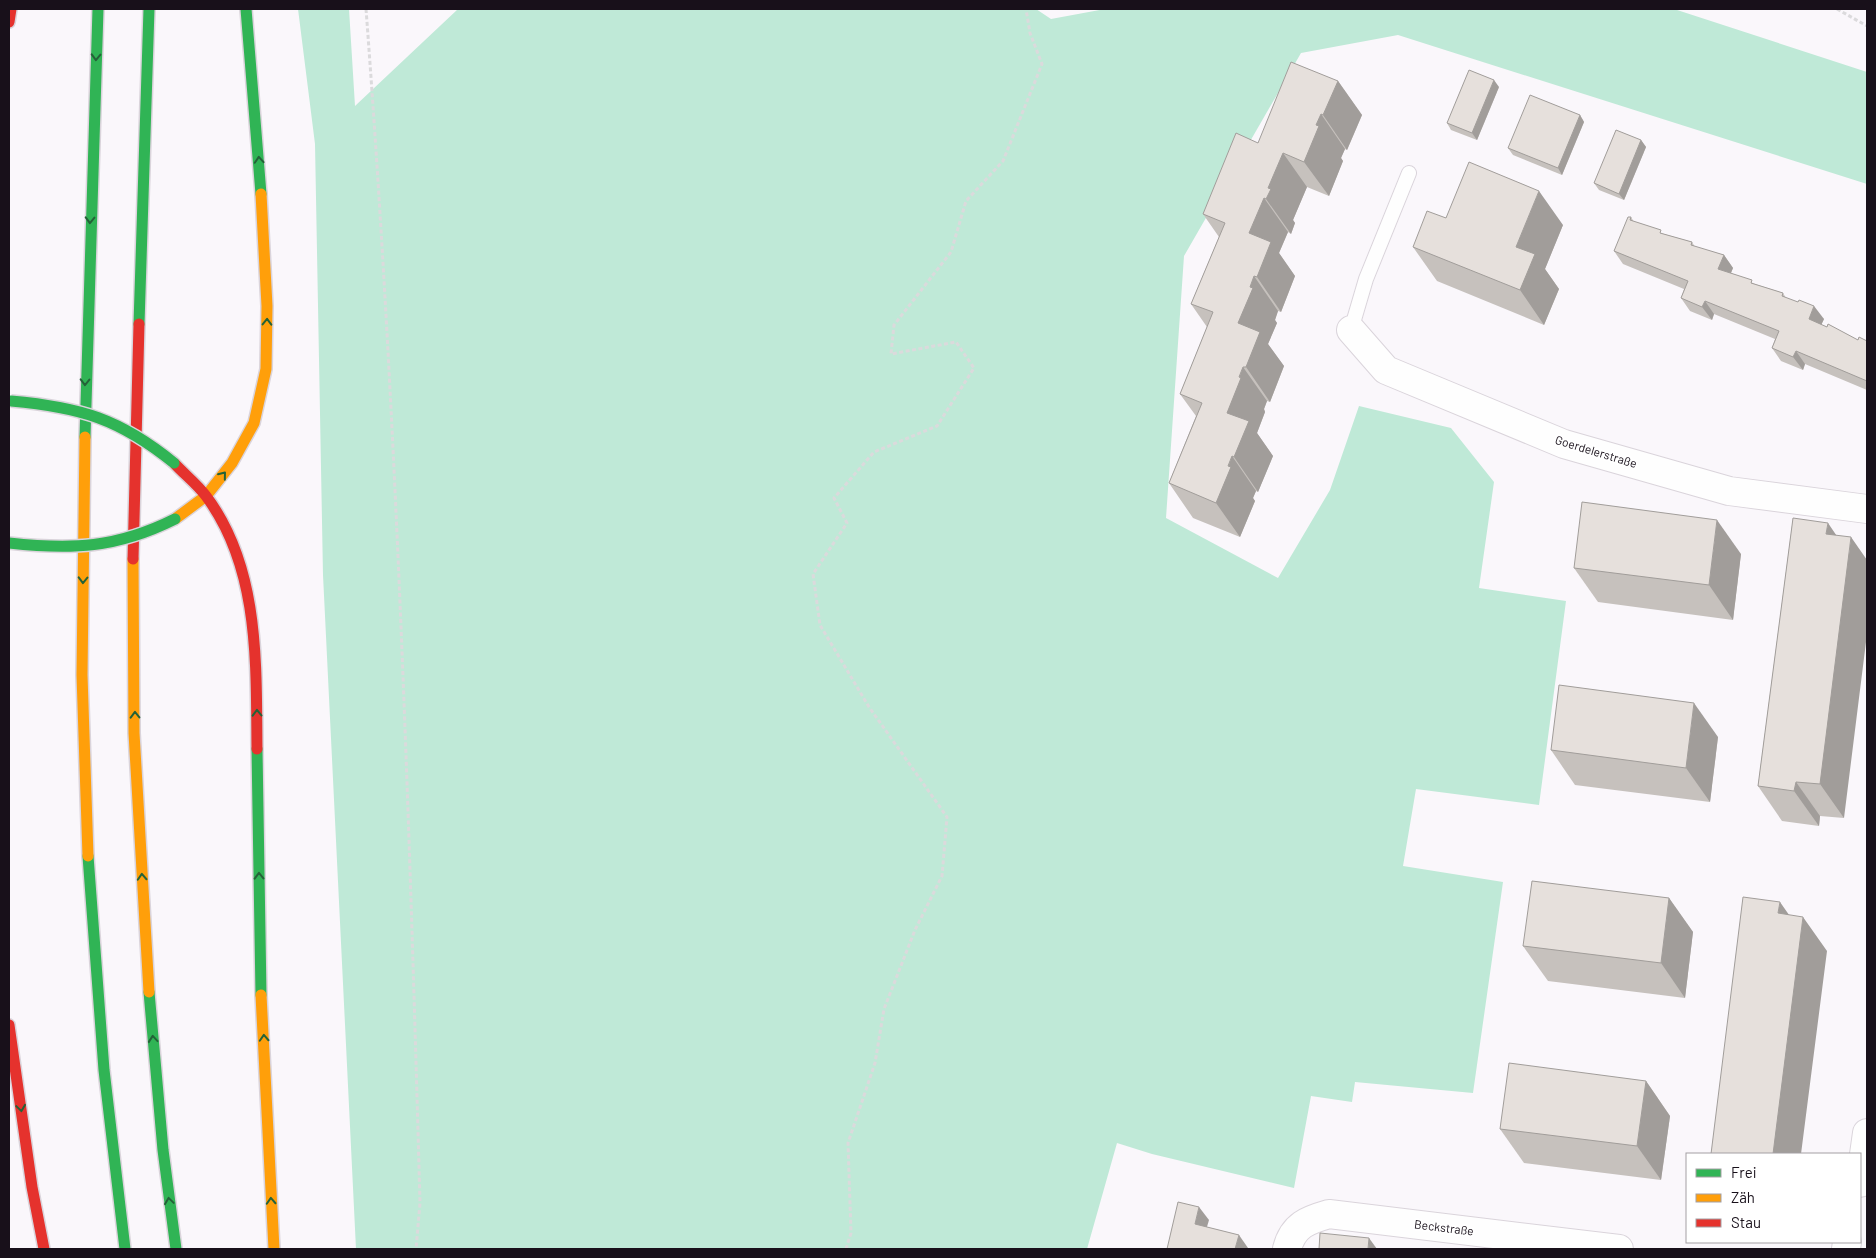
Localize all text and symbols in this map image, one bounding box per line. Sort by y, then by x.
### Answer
one-way arrow [91,54,101,62]
one-way arrow [253,156,264,164]
one-way arrow [85,216,96,224]
one-way arrow [262,318,272,326]
one-way arrow [80,379,90,387]
street label: Goerdelerstraße [1554,432,1639,470]
one-way arrow [217,472,225,481]
one-way arrow [78,576,88,584]
one-way arrow [251,709,262,717]
one-way arrow [130,711,140,718]
one-way arrow [254,872,265,880]
one-way arrow [136,873,147,881]
one-way arrow [258,1034,269,1042]
one-way arrow [147,1035,158,1043]
one-way arrow [15,1105,26,1113]
legend [1686,1153,1861,1243]
text: Frei [1731,1163,1757,1181]
text: Zäh [1731,1188,1755,1206]
one-way arrow [266,1196,277,1204]
one-way arrow [165,1197,175,1205]
text: Stau [1731,1213,1761,1231]
street label: Beckstraße [1414,1216,1475,1238]

